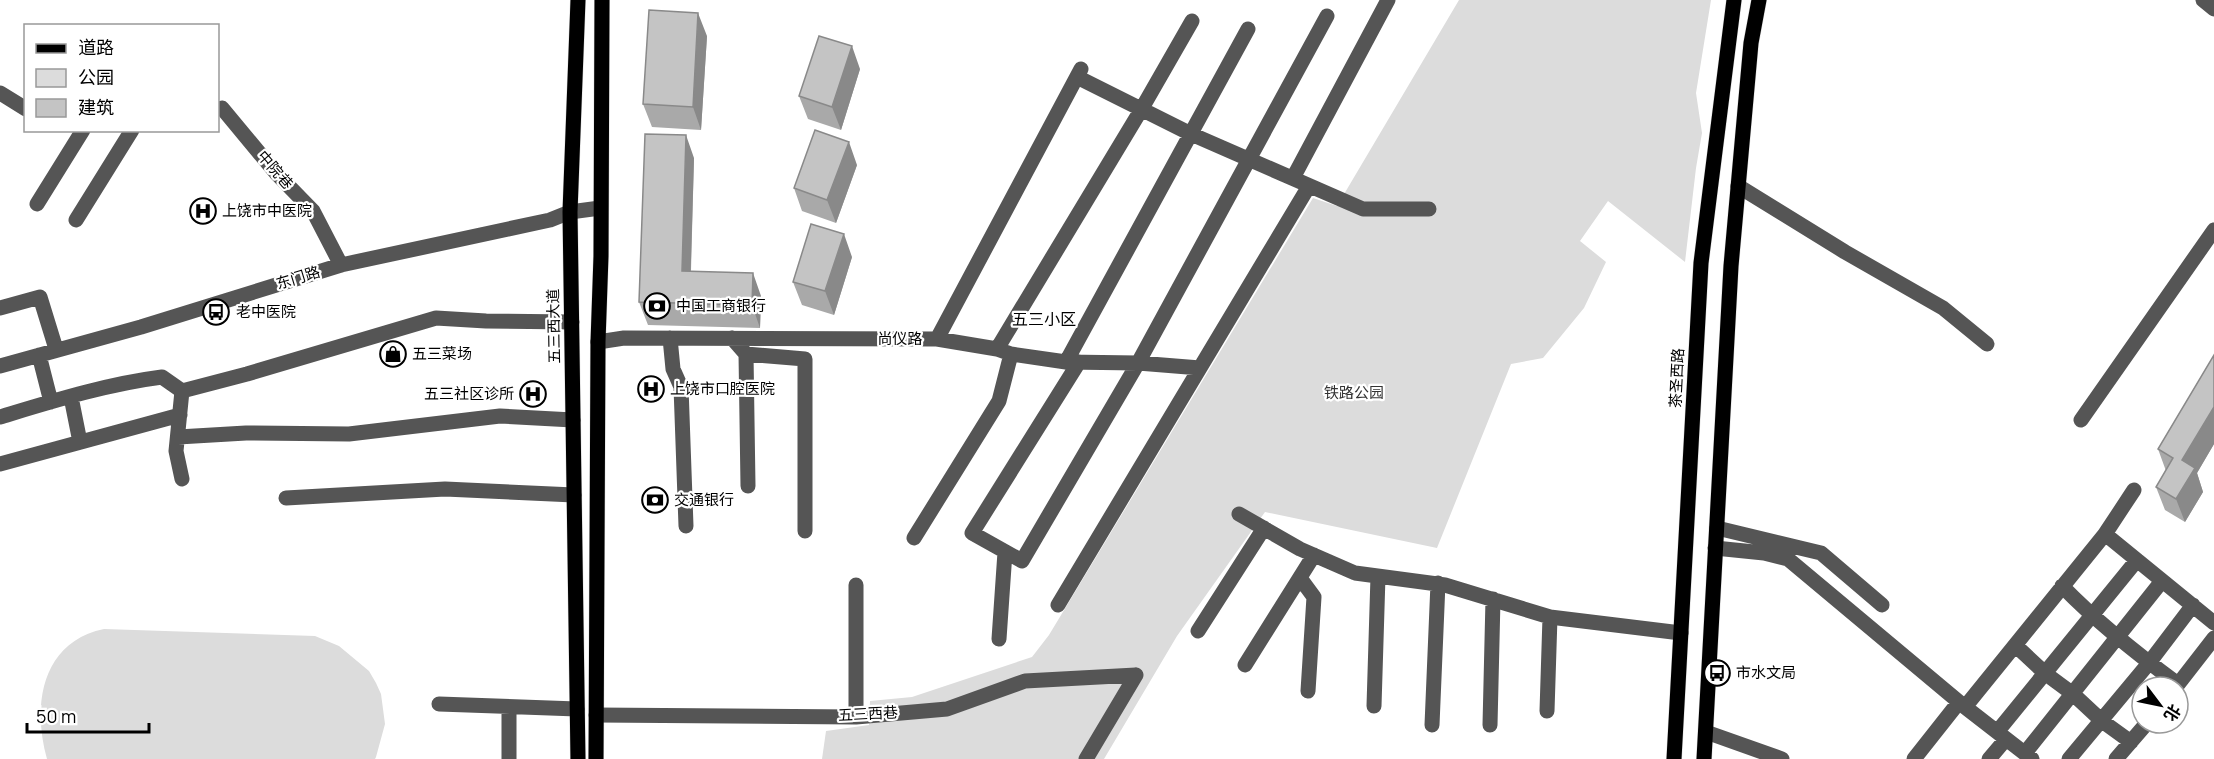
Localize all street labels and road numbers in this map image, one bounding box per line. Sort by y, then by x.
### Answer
street label: 中院巷 [253,146,298,194]
street label: 东门路 [273,261,322,294]
street label: 五三西大道 [542,288,565,364]
street label: 尚仪路 [877,328,923,349]
street label: 茶圣西路 [1664,347,1689,408]
street label: 五三西巷 [837,701,898,726]

